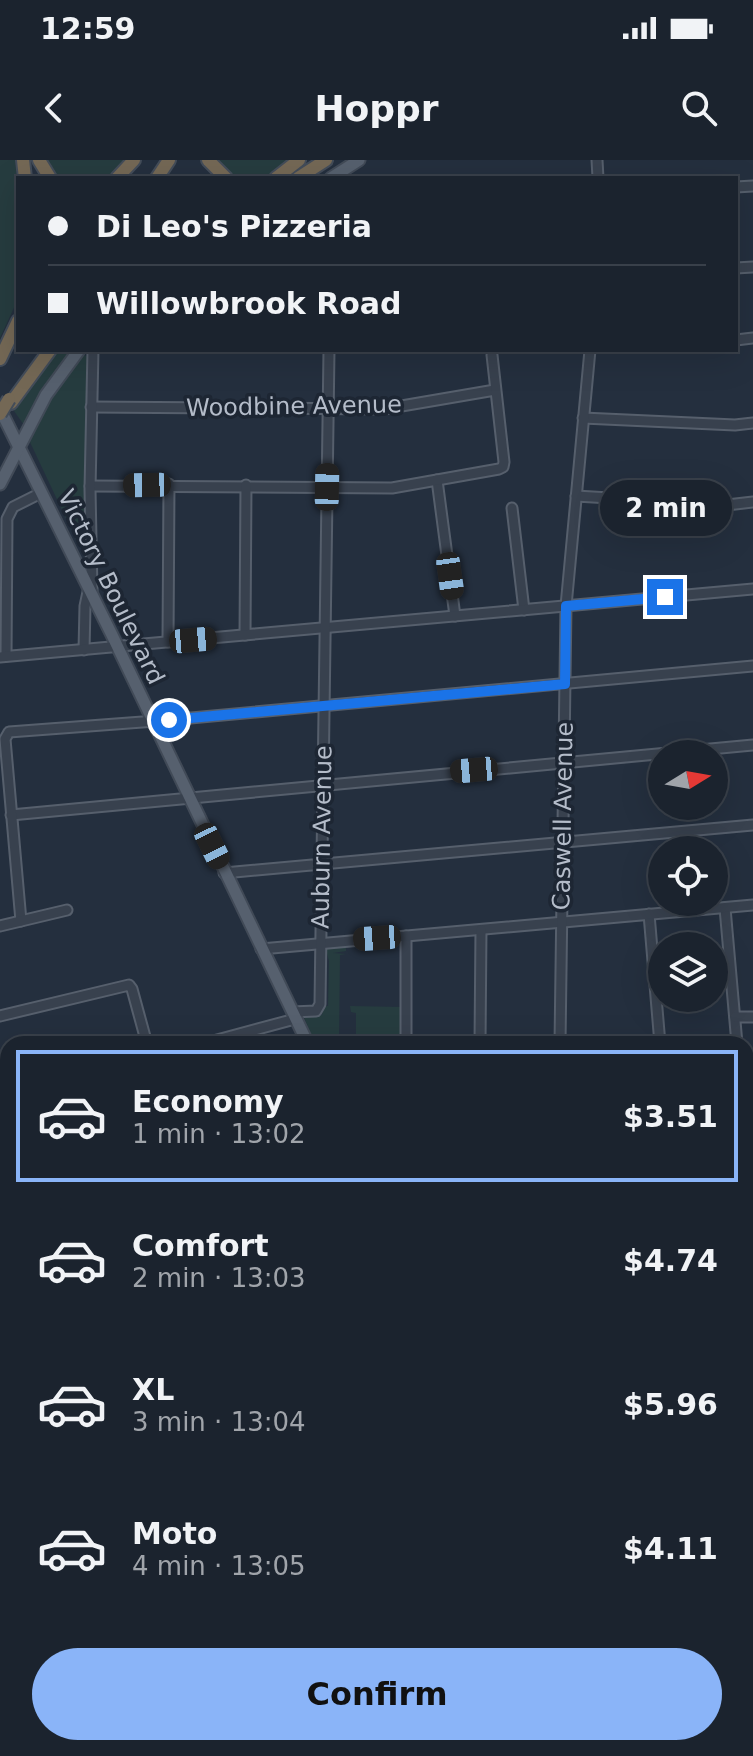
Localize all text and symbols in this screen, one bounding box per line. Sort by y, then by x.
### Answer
text: 12:59 [40,11,136,46]
icon: back [32,86,76,130]
icon: search [677,86,721,130]
text: Hoppr [314,88,439,129]
text: Di Leo's Pizzeria [96,209,372,244]
text: Willowbrook Road [96,286,402,321]
street label: Woodbine Avenue [186,390,402,422]
car [315,463,339,511]
car [123,473,171,497]
callout: 2 min [599,481,731,537]
street label: Victory Boulevard [52,485,170,689]
text: 2 min [625,493,707,523]
car [435,551,465,601]
route end [647,579,683,615]
car [168,626,218,654]
route start [151,702,187,738]
street label: Caswell Avenue [547,722,579,910]
north arrow [648,740,728,820]
map controls [648,740,728,1012]
street label: Auburn Avenue [306,745,338,929]
car [449,756,499,784]
car [191,819,233,873]
button: locate [648,836,728,916]
car [352,924,402,952]
button: layers [648,932,728,1012]
icon: car [36,1080,108,1152]
text: Economy [132,1084,284,1119]
text: $3.51 [623,1099,718,1134]
text: 1 min · 13:02 [132,1119,306,1149]
icon: car [36,1224,108,1296]
text: Comfort [132,1228,269,1263]
text: $4.74 [623,1243,718,1278]
text: 2 min · 13:03 [132,1263,306,1293]
icon: car [36,1368,108,1440]
text: XL [132,1372,174,1407]
text: $5.96 [623,1387,718,1422]
text: 3 min · 13:04 [132,1407,306,1437]
icon: car [36,1512,108,1584]
text: Moto [132,1516,217,1551]
text: $4.11 [623,1531,718,1566]
text: 4 min · 13:05 [132,1551,306,1581]
button: Confirm [32,1648,722,1740]

